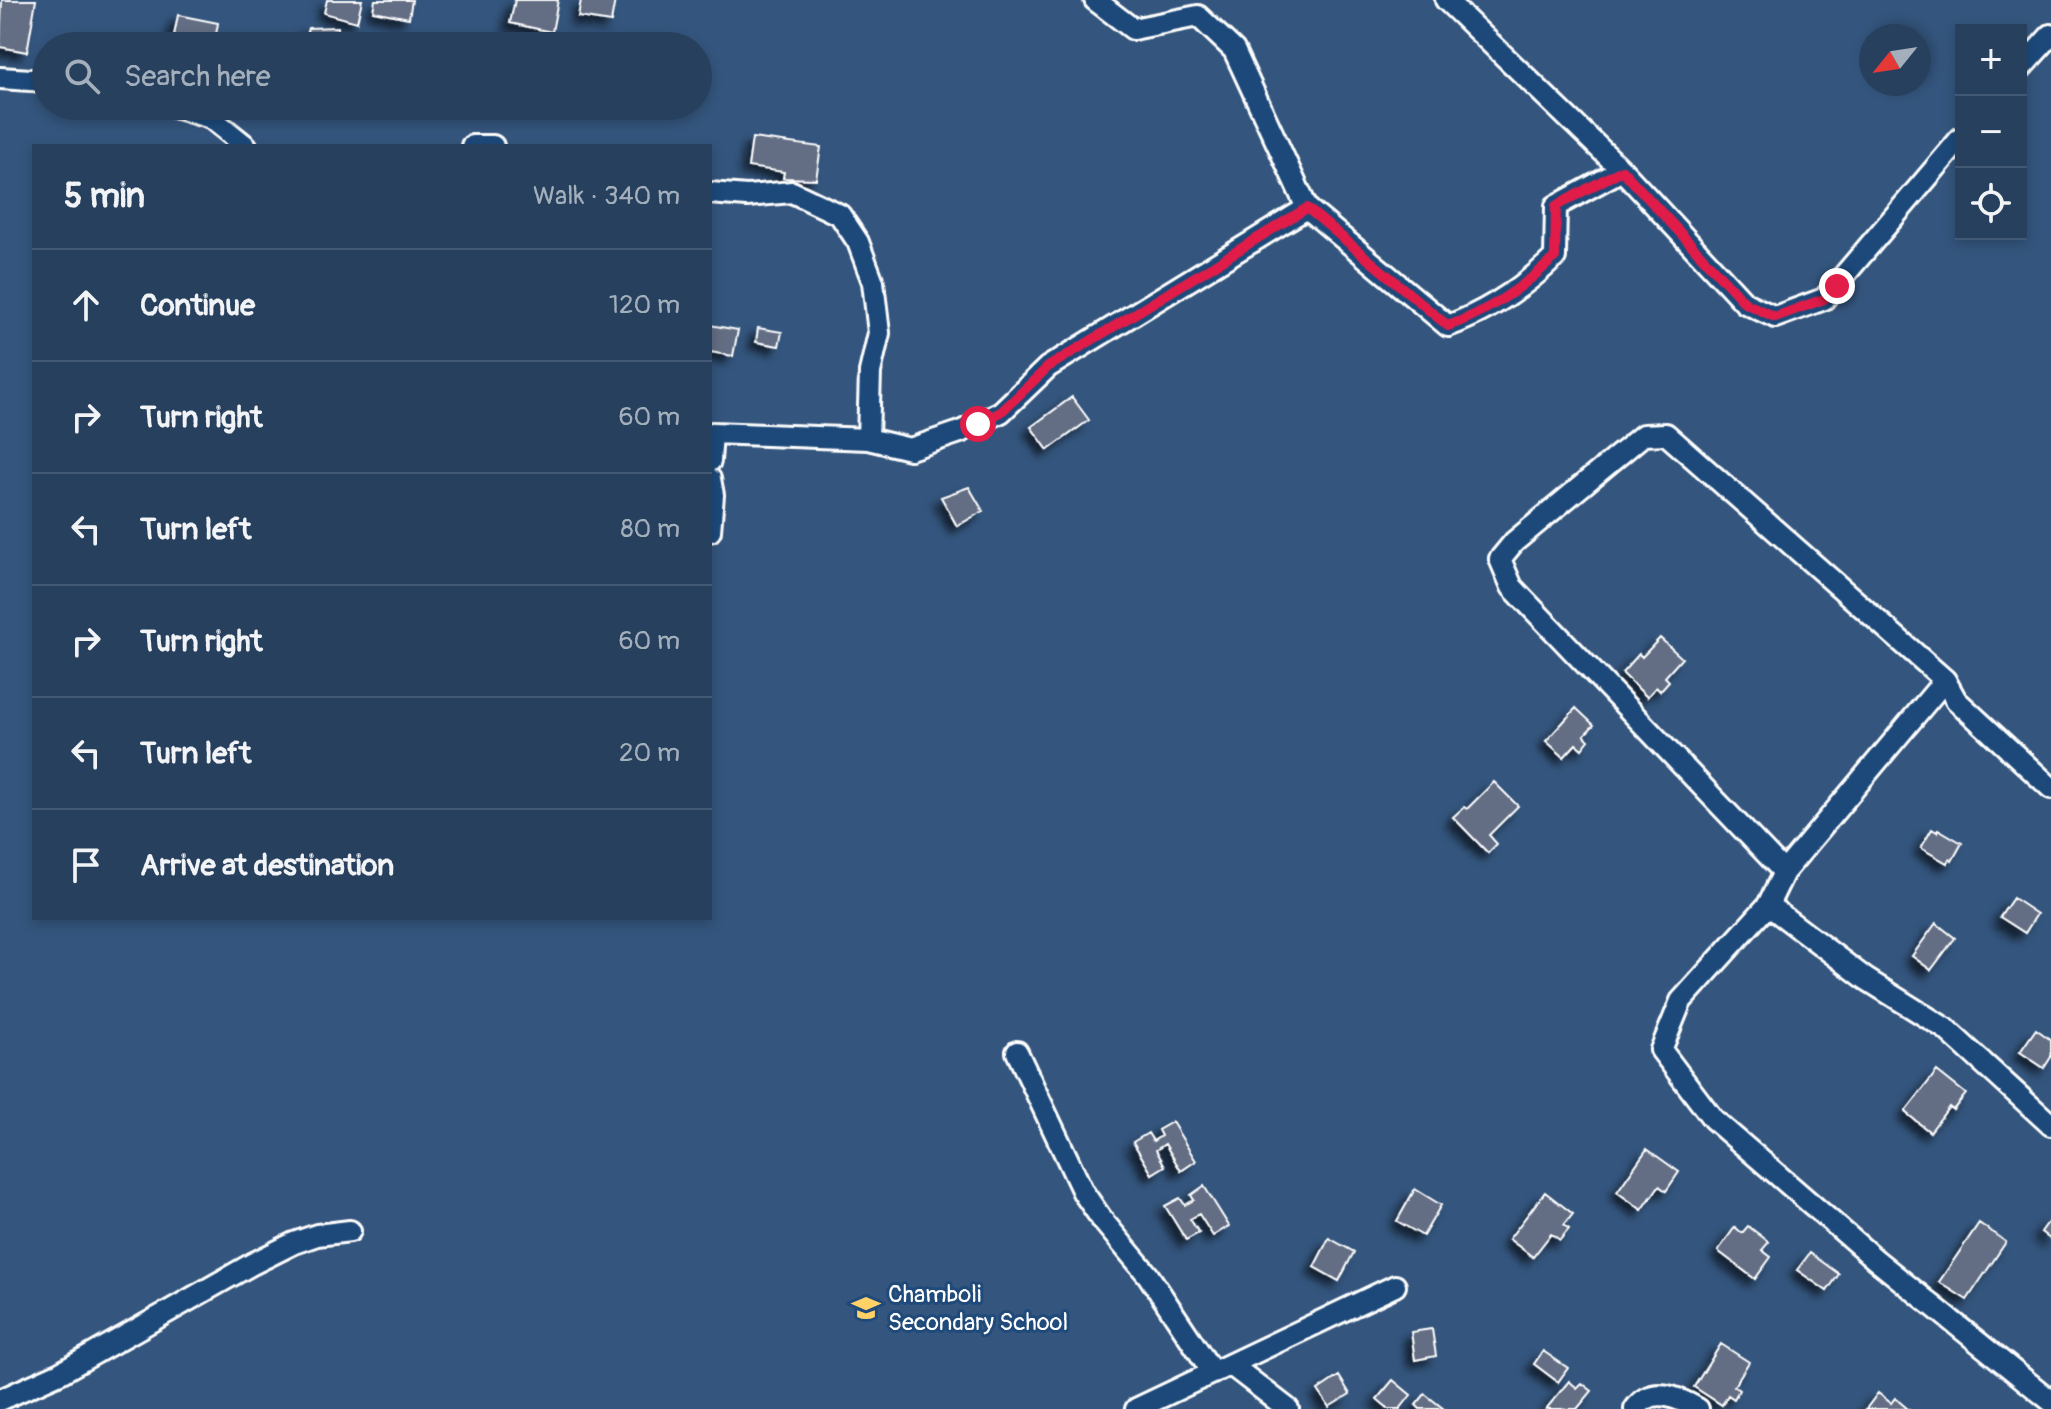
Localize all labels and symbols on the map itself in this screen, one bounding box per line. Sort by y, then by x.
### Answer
north arrow [1859,24,1931,96]
route end [1819,268,1855,304]
route start [960,406,996,442]
place label: Chamboli Secondary School [888,1280,1068,1337]
school or university icon: Chamboli Secondary School [851,1293,881,1323]

